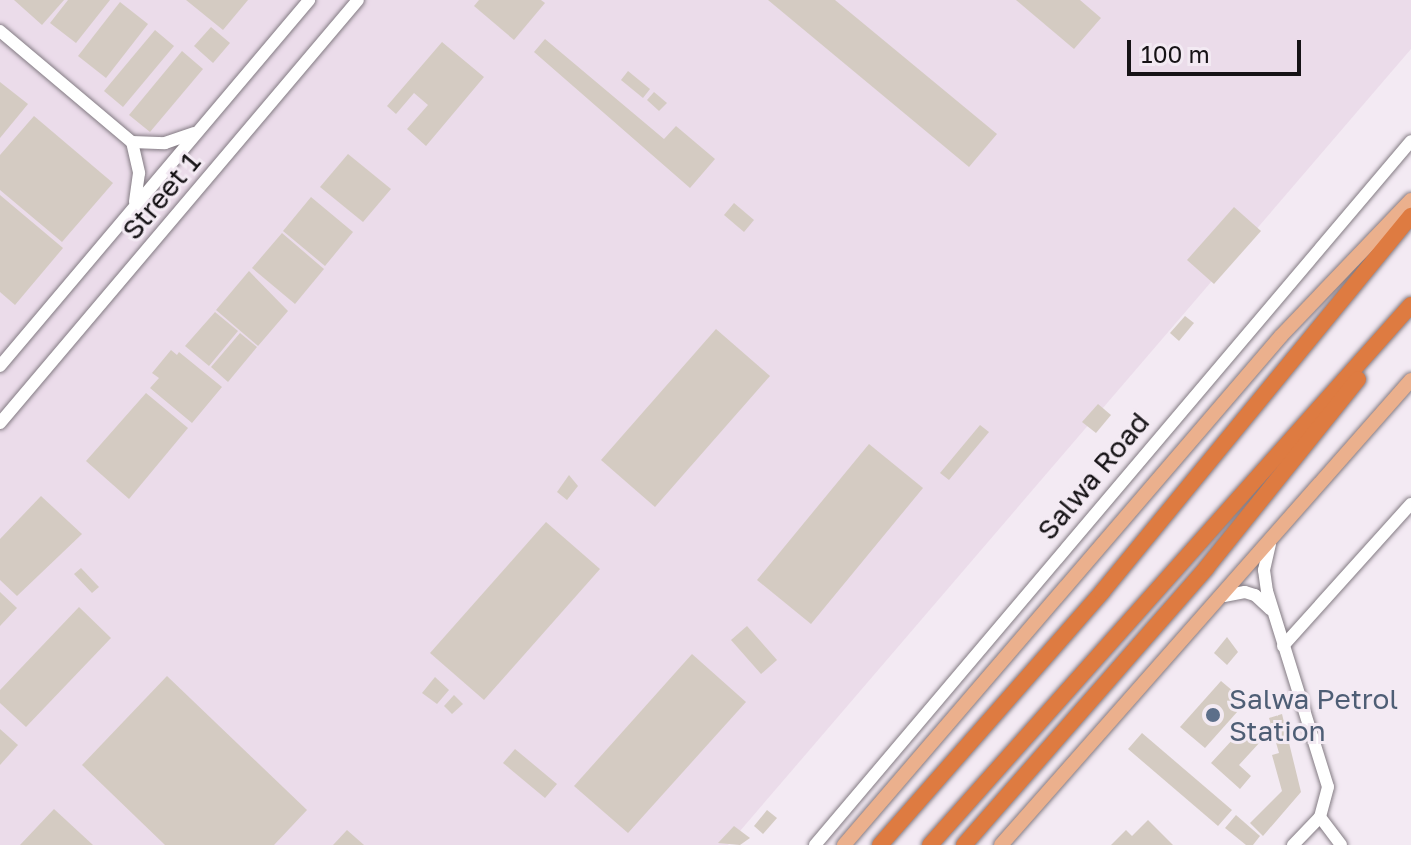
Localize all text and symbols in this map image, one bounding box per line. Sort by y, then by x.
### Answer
scale bar [1131,24,1305,74]
text: 100 m [1141,39,1210,68]
street label: Street 1 [115,146,207,246]
street label: Salwa Road [1030,405,1156,547]
place label: Salwa Petrol Station [1229,682,1398,748]
marker: Salwa Petrol Station [1204,706,1222,724]

